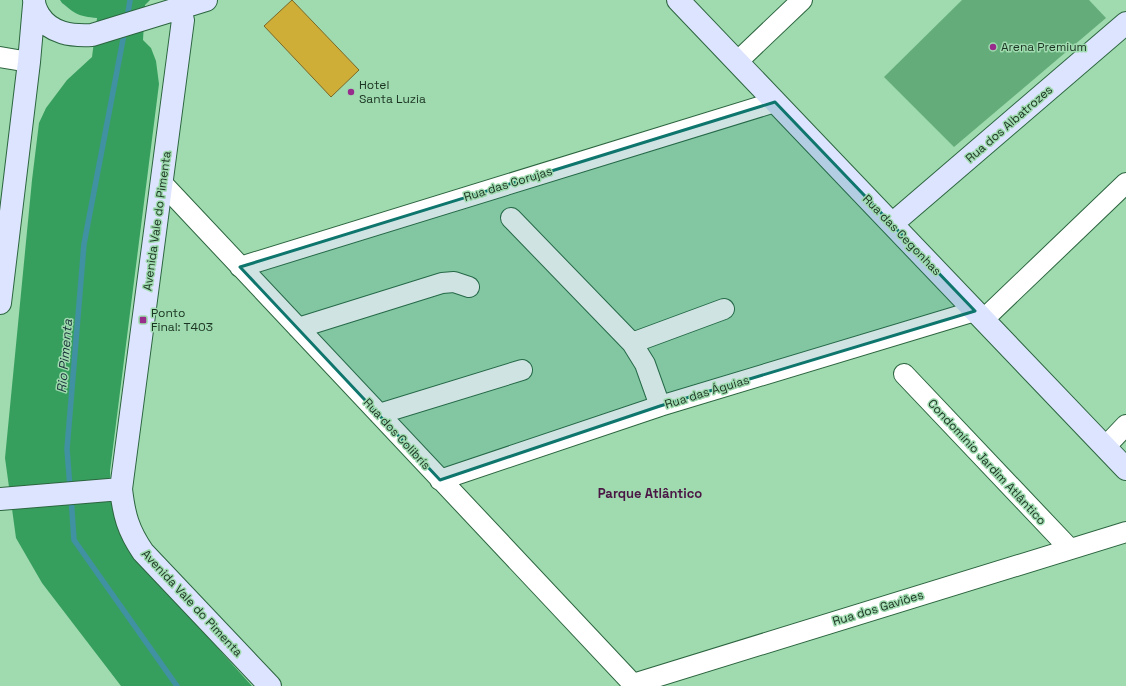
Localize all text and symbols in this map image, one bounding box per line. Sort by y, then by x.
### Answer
place label: Arena Premium [1001,39,1087,55]
marker: Arena Premium [988,42,998,52]
place label: Hotel Santa Luzia [359,77,426,107]
street label: Rua dos Albatrozes [962,82,1056,166]
marker: Hotel Santa Luzia [346,87,356,97]
street label: Avenida Vale do Pimenta [139,150,175,292]
street label: Rua das Corujas [462,163,554,205]
street label: Rua das Cegonhas [859,191,945,279]
place label: Ponto Final: T403 [151,305,213,335]
marker: Ponto Final: T403 [138,315,148,325]
water label: Rio Pimenta [53,318,76,394]
street label: Rua das Águias [663,372,751,412]
street label: Rua dos Colibrís [360,395,434,473]
street label: Condomínio Jardim Atlântico [924,396,1050,528]
district label: Parque Atlântico [598,485,702,502]
street label: Avenida Vale do Pimenta [138,546,246,660]
street label: Rua dos Gaviões [831,587,925,629]

